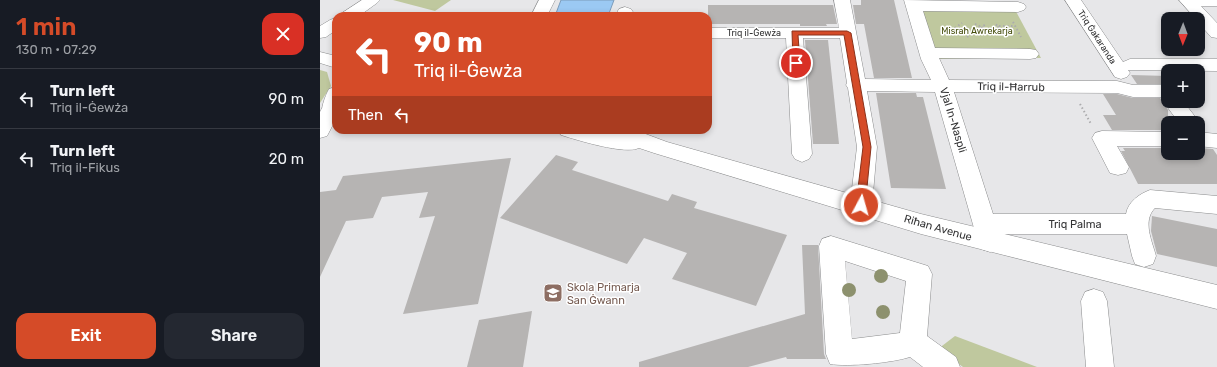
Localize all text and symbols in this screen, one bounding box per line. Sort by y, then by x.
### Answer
street label: Triq Ġakaranda [1076,8,1118,66]
north arrow [1161,12,1205,56]
map controls [1161,12,1205,160]
text: 1 min [16,13,76,41]
button: close [262,13,304,55]
text: 90 m [414,26,483,59]
park label: Misraħ Awrekarja [941,26,1013,36]
icon: left [348,28,400,80]
street label: Triq il-Ġewża [727,28,781,38]
text: 130 m · 07:29 [16,42,97,57]
pin [779,46,813,80]
icon: arrive [785,52,807,74]
text: Triq il-Ġewża [414,60,522,82]
button: + [1161,64,1205,108]
street label: Triq il-Ħarrub [977,80,1045,94]
text: Turn left [50,82,115,100]
street label: Vjal In-Naspli [937,86,969,154]
icon: left [16,88,38,110]
text: 90 m [269,90,304,108]
text: Triq il-Ġewża [50,100,128,115]
icon: left [391,104,413,126]
text: Then [348,106,383,124]
button: − [1161,116,1205,160]
text: Turn left [50,142,115,160]
icon: left [16,148,38,170]
text: 20 m [269,150,304,168]
text: Triq il-Fikus [50,160,120,175]
position arrow [840,184,882,226]
street label: Riħan Avenue [902,212,974,244]
street label: Triq Palma [1048,218,1102,231]
place label: Skola Primarja San Ġwann [567,281,640,307]
school or university icon: Skola Primarja San Ġwann [542,282,564,304]
button: Exit [16,313,156,359]
button: Share [164,313,304,359]

